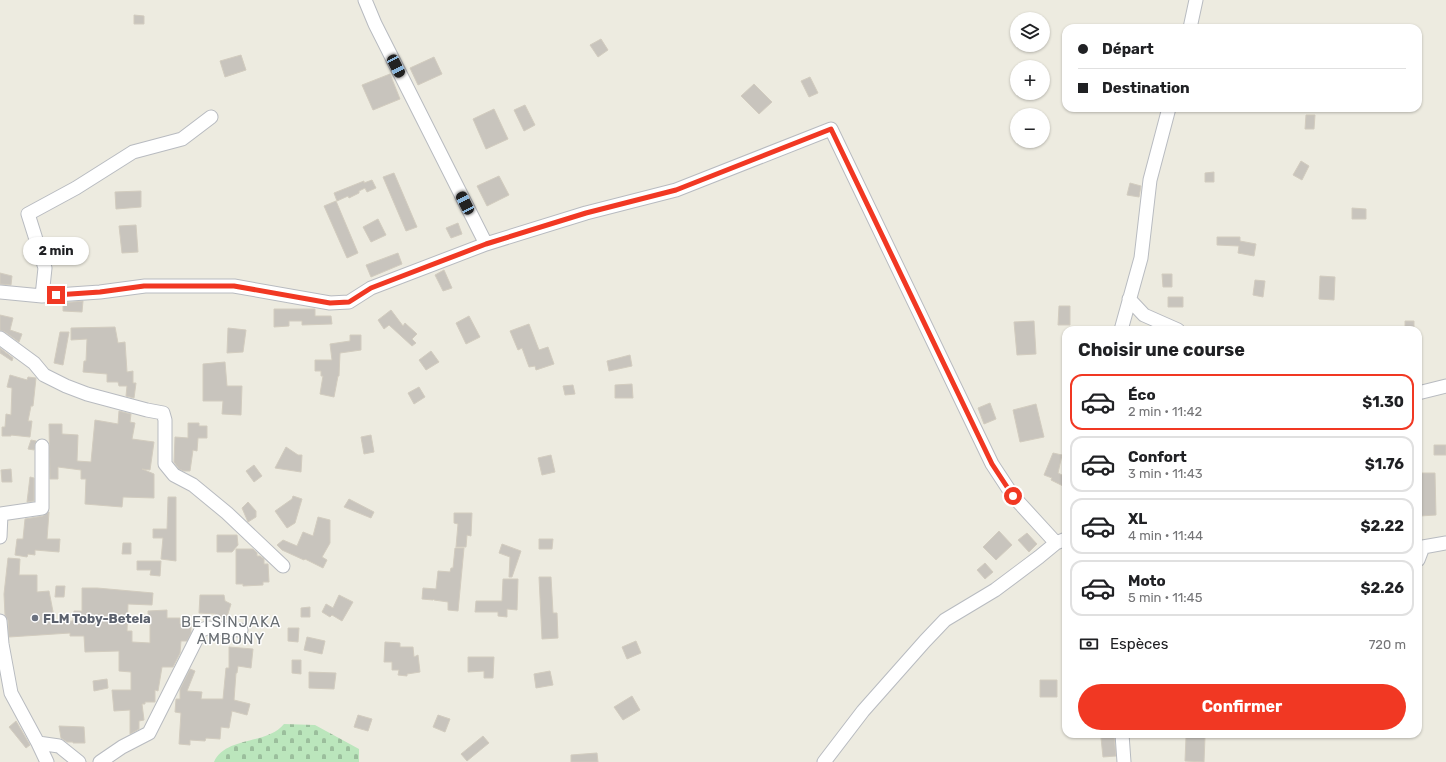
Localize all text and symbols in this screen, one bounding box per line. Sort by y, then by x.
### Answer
map controls [1010,12,1050,148]
button: layers [1010,12,1050,52]
text: Départ [1102,40,1154,58]
car [385,53,407,79]
button: + [1010,60,1050,100]
text: Destination [1102,79,1190,97]
button: − [1010,108,1050,148]
car [454,190,476,216]
callout: 2 min [23,237,89,265]
text: 2 min [38,243,74,258]
route end [47,286,65,304]
text: Choisir une course [1078,339,1245,361]
icon: car [1080,384,1116,420]
text: Éco [1128,386,1156,404]
text: $1.30 [1362,393,1404,411]
text: 2 min · 11:42 [1128,404,1202,419]
icon: car [1080,446,1116,482]
text: Confort [1128,448,1187,466]
text: $1.76 [1365,455,1404,473]
text: 3 min · 11:43 [1128,466,1203,481]
route start [1004,487,1022,505]
icon: car [1080,508,1116,544]
text: XL [1128,510,1147,528]
text: $2.22 [1360,517,1404,535]
text: 4 min · 11:44 [1128,528,1203,543]
icon: car [1080,570,1116,606]
text: Moto [1128,572,1166,590]
text: $2.26 [1360,579,1404,597]
text: 5 min · 11:45 [1128,590,1202,605]
place label: FLM Toby-Betela [43,611,151,626]
marker: FLM Toby-Betela [30,613,40,623]
district label: BETSINJAKA AMBONY [181,613,281,648]
icon: cash [1078,633,1100,655]
text: Espèces [1110,635,1168,653]
text: 720 m [1369,637,1406,652]
button: Confirmer [1078,684,1406,730]

